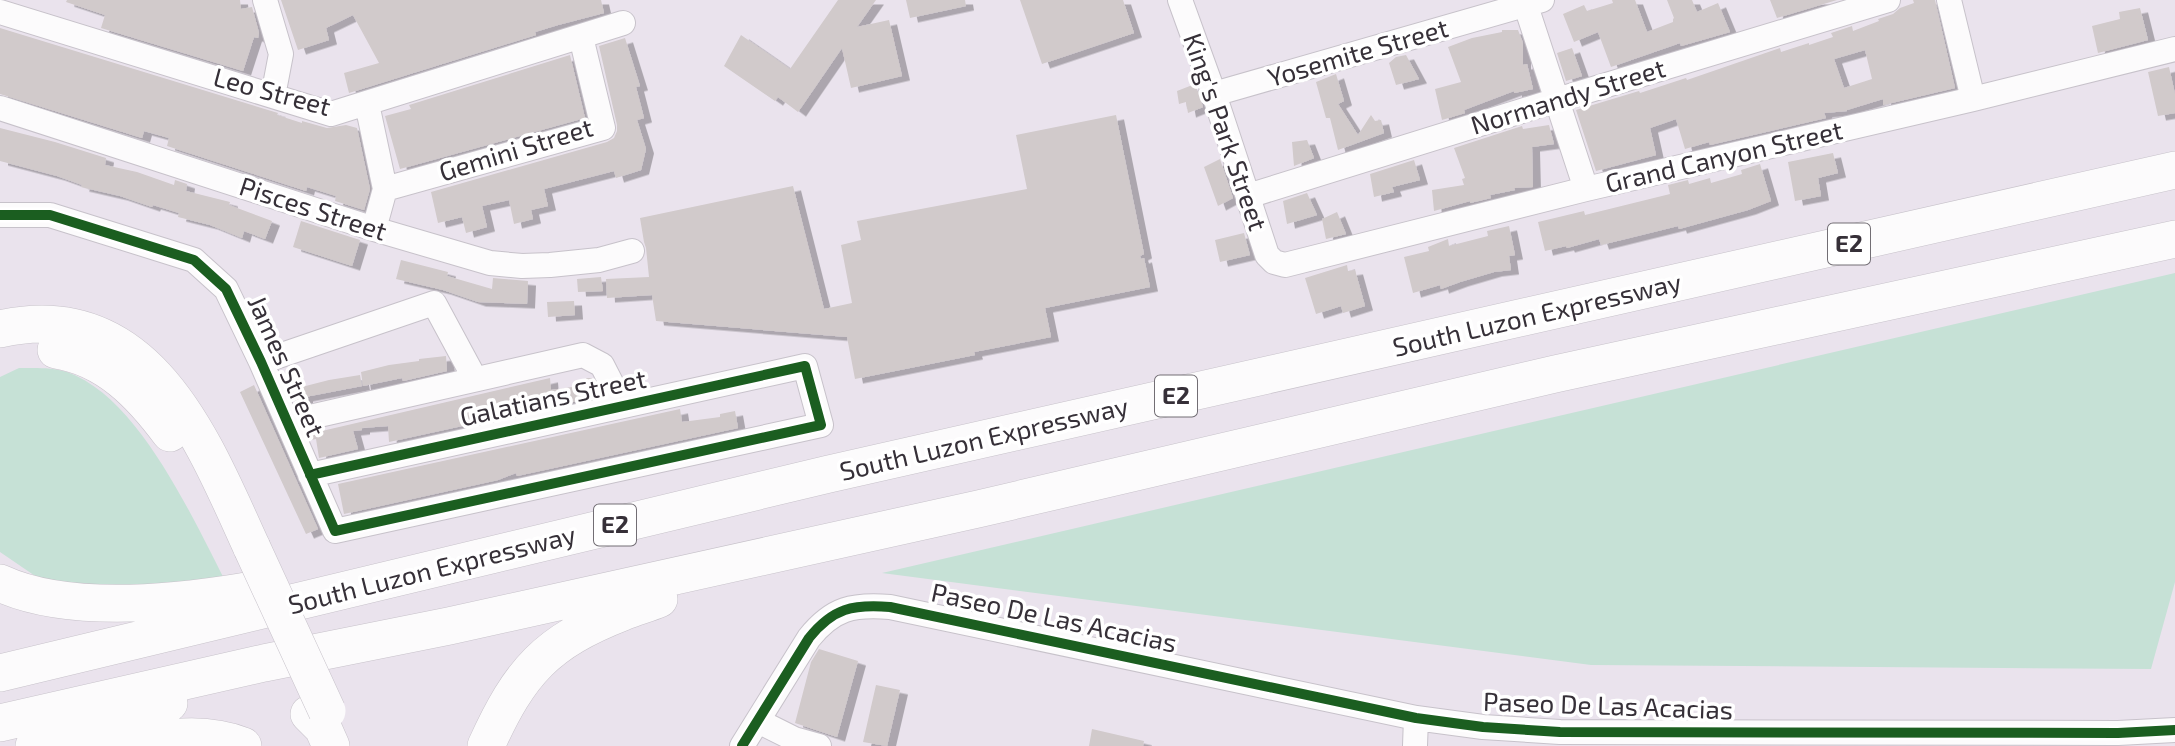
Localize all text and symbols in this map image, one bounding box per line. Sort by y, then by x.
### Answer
street label: Yosemite Street [1264,11,1451,92]
street label: King's Park Street [1178,29,1275,234]
street label: Normandy Street [1467,51,1669,140]
street label: Leo Street [210,60,334,121]
street label: Gemini Street [435,110,596,187]
street label: Grand Canyon Street [1602,113,1845,198]
street label: Pisces Street [236,169,391,246]
road number: E2 [1828,224,1870,264]
street label: South Luzon Expressway [1389,265,1684,362]
street label: James Street [242,290,332,441]
street label: Galatians Street [457,362,649,431]
road number: E2 [1155,376,1197,416]
street label: South Luzon Expressway [836,389,1131,486]
road number: E2 [594,504,636,546]
street label: South Luzon Expressway [285,518,579,619]
street label: Paseo De Las Acacias [929,575,1180,658]
street label: Paseo De Las Acacias [1483,685,1734,724]

